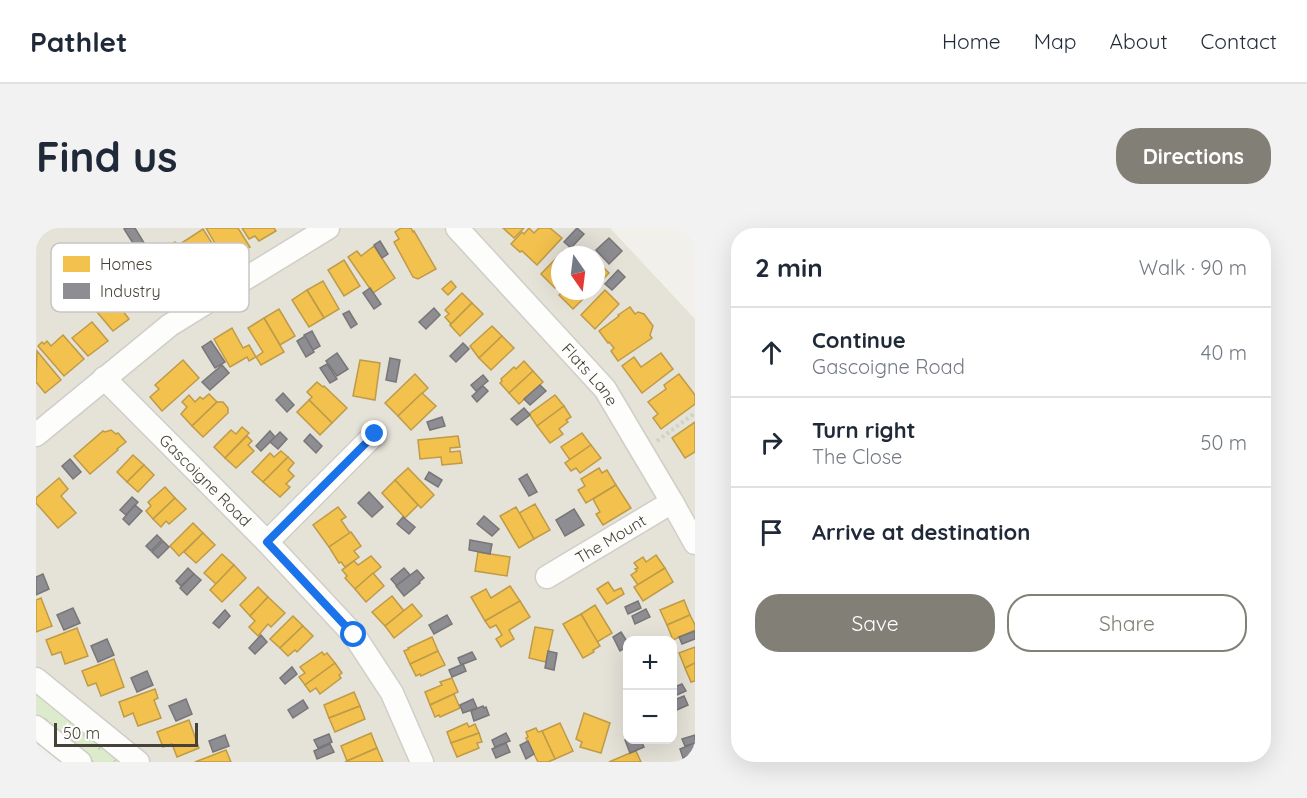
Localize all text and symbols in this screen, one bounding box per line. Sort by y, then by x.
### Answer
text: Pathlet [30,24,127,59]
text: Home [942,28,1001,54]
text: Map [1034,28,1077,54]
text: About [1110,28,1168,54]
text: Contact [1201,28,1277,54]
button: Directions [1116,128,1271,184]
text: Find us [36,130,178,183]
legend [51,243,249,312]
north arrow [551,246,605,300]
text: 2 min [755,251,823,284]
text: Homes [100,254,152,274]
text: Walk · 90 m [1139,255,1247,280]
text: Industry [100,281,160,301]
text: Continue [812,326,906,354]
icon: ahead [755,336,788,369]
street label: Flats Lane [558,339,623,409]
text: 40 m [1201,340,1247,365]
text: Gascoigne Road [812,354,965,379]
text: Turn right [812,416,916,444]
route end [361,420,387,446]
icon: right [755,426,788,459]
street label: Gascoigne Road [155,430,256,531]
text: 50 m [1201,430,1247,455]
text: The Close [812,444,902,469]
street label: The Mount [571,510,649,568]
icon: arrive [755,516,788,549]
text: Arrive at destination [812,518,1030,546]
button: Save [755,594,995,652]
button: Share [1007,594,1247,652]
route start [340,621,366,647]
map controls [623,636,677,744]
button: + [623,636,677,690]
button: − [623,690,677,744]
scale bar [54,720,198,748]
text: 50 m [63,723,100,743]

